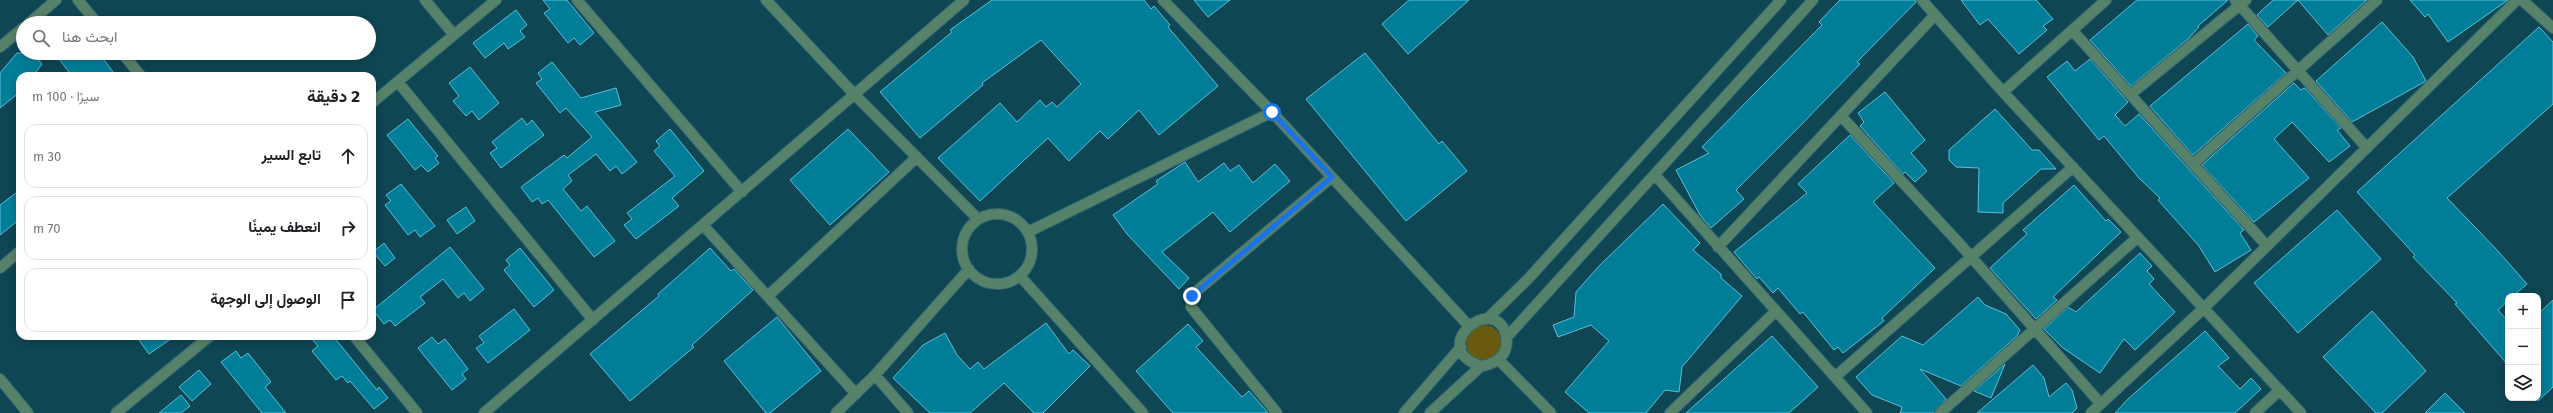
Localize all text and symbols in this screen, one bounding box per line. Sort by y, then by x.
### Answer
search box [16,16,376,60]
icon: search [30,27,52,49]
text: ابحث هنا [62,28,117,46]
text: 2 دقيقة [307,86,360,107]
text: سيرًا · 100 m [32,89,99,104]
route start [1263,103,1281,121]
icon: ahead [337,145,359,167]
text: تابع السير [262,146,321,164]
text: 30 m [33,149,61,164]
icon: right [337,217,359,239]
text: انعطف يمينًا [248,218,321,236]
text: 70 m [33,221,60,236]
route end [1183,287,1201,305]
icon: arrive [337,289,359,311]
text: الوصول إلى الوجهة [210,290,321,308]
map controls [2505,293,2541,401]
button: + [2505,293,2541,329]
button: − [2505,329,2541,365]
button: layers [2505,365,2541,401]

